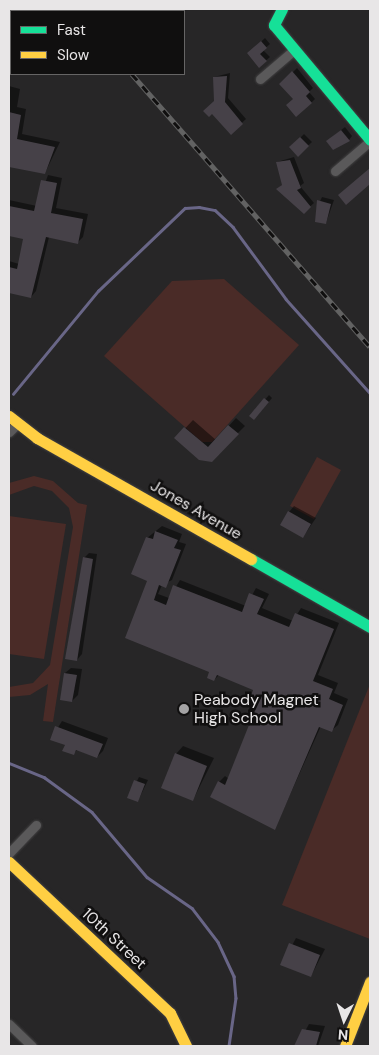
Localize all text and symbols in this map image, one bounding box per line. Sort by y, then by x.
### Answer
legend [10,10,185,75]
text: Fast [57,20,86,40]
text: Slow [57,45,89,65]
street label: Jones Avenue [147,476,245,544]
place label: Peabody Magnet High School [194,690,319,728]
marker: Peabody Magnet High School [178,703,190,715]
street label: 10th Street [78,904,150,974]
north arrow [319,995,369,1045]
text: N [337,1026,349,1044]

